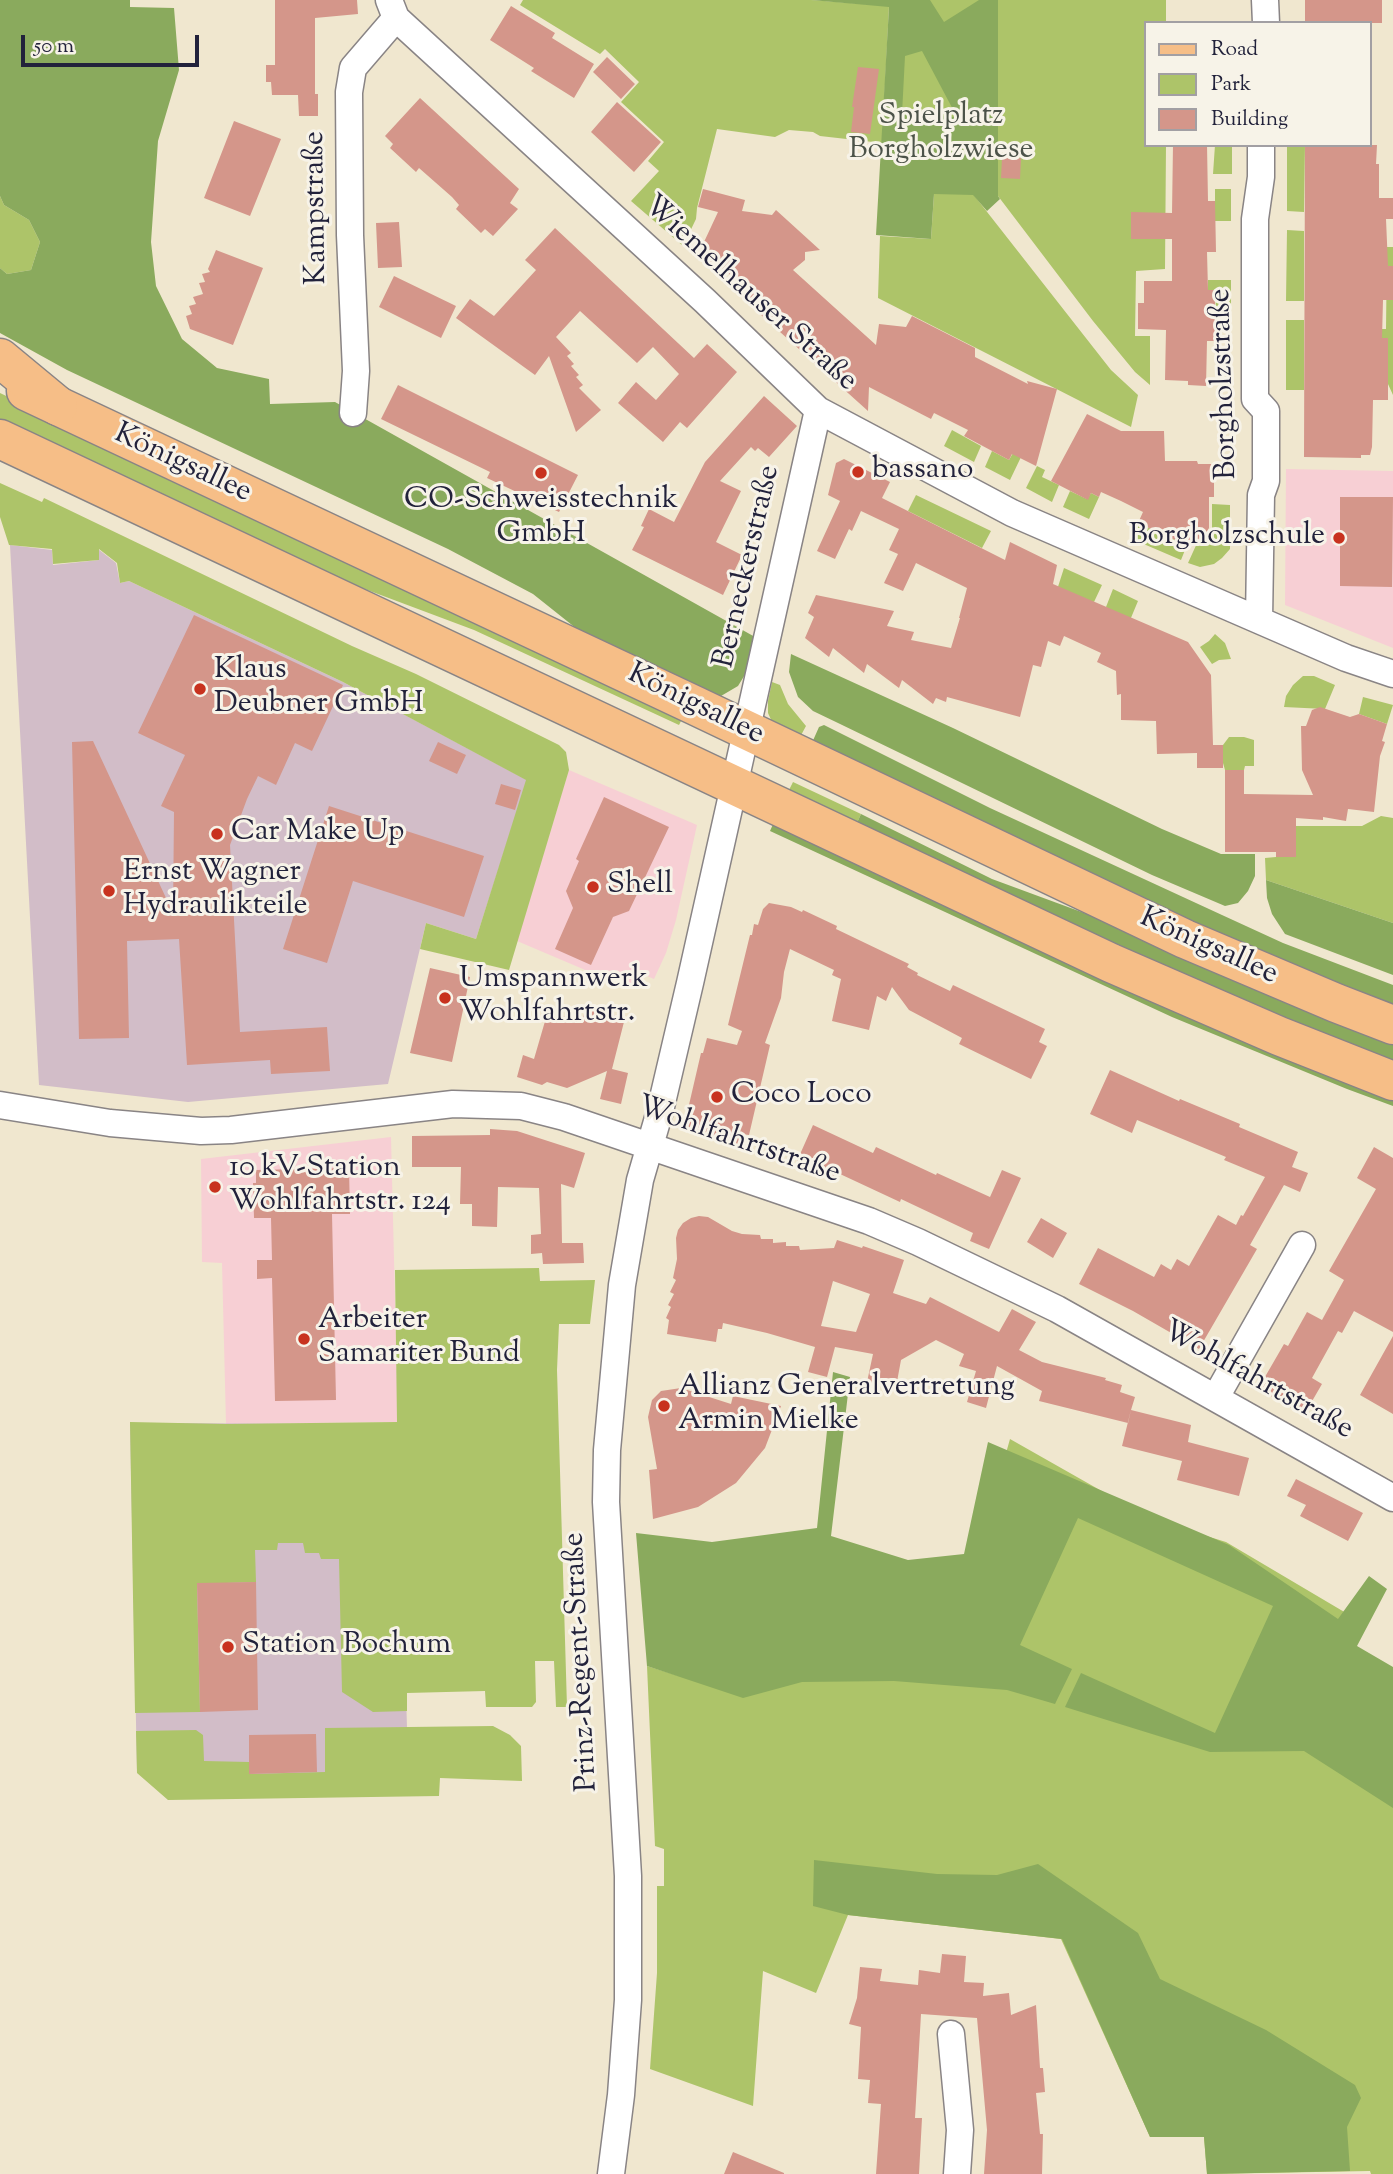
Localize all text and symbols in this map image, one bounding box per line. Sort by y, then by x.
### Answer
scale bar [24,21,203,65]
legend [1144,21,1372,147]
text: 50 m [34,32,74,62]
text: Road [1211,35,1258,65]
text: Park [1211,70,1251,100]
park label: Spielplatz Borgholzwiese [848,100,1034,170]
text: Building [1211,105,1288,135]
street label: Kampstraße [299,131,337,285]
street label: Wiemelhauser Straße [635,190,863,400]
street label: Borgholzstraße [1205,288,1247,480]
street label: Königsallee [108,418,256,512]
place label: bassano [872,454,973,490]
street label: Berneckerstraße [708,462,790,672]
marker: bassano [850,464,866,480]
marker: CO-Schweisstechnik GmbH [533,465,549,481]
place label: CO-Schweisstechnik GmbH [404,484,678,554]
place label: Borgholzschule [1129,520,1325,556]
marker: Borgholzschule [1331,530,1347,546]
place label: Klaus Deubner GmbH [214,654,423,724]
street label: Königsallee [621,657,769,755]
marker: Klaus Deubner GmbH [192,681,208,697]
place label: Car Make Up [231,816,404,852]
marker: Car Make Up [209,826,225,842]
place label: Ernst Wagner Hydraulikteile [123,856,307,926]
place label: Shell [607,869,673,905]
marker: Shell [585,879,601,895]
marker: Ernst Wagner Hydraulikteile [101,883,117,899]
street label: Königsallee [1133,902,1283,994]
place label: Umspannwerk Wohlfahrtstr. [459,963,648,1034]
marker: Umspannwerk Wohlfahrtstr. [437,990,453,1006]
place label: Coco Loco [731,1079,872,1115]
marker: Coco Loco [709,1089,725,1105]
street label: Wohlfahrtstraße [632,1090,844,1194]
place label: 10 kV-Station Wohlfahrtstr. 124 [229,1152,451,1222]
marker: 10 kV-Station Wohlfahrtstr. 124 [207,1179,223,1195]
place label: Arbeiter Samariter Bund [318,1304,520,1374]
street label: Wohlfahrtstraße [1155,1315,1359,1449]
marker: Arbeiter Samariter Bund [296,1331,312,1347]
place label: Allianz Generalvertretung Armin Mielke [678,1371,1015,1442]
marker: Allianz Generalvertretung Armin Mielke [656,1398,672,1414]
street label: Prinz-Regent-Straße [558,1531,608,1793]
place label: Station Bochum [242,1629,451,1665]
marker: Station Bochum [220,1639,236,1655]

